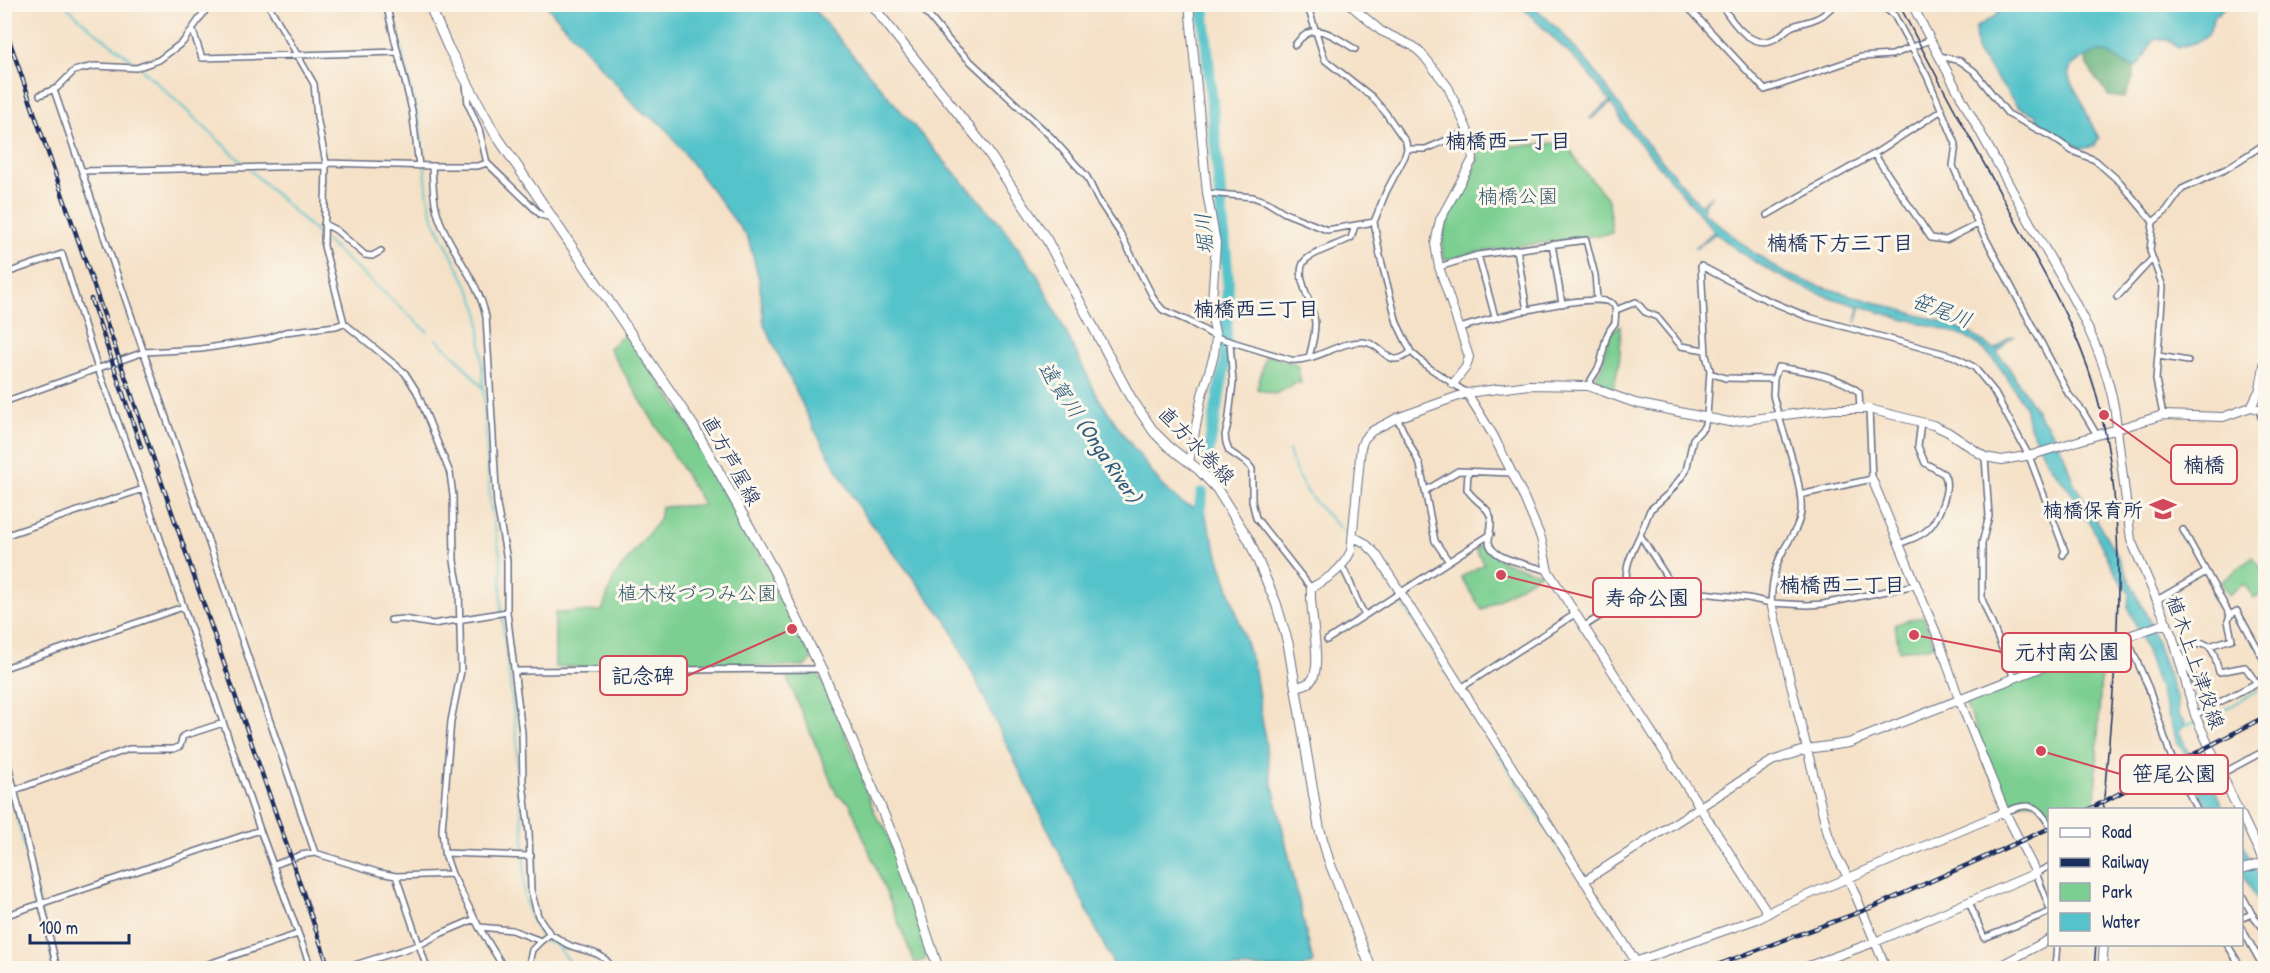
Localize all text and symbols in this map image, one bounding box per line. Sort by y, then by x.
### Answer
district label: 楠橋西一丁目 [1445,126,1571,155]
park label: 楠橋公園 [1478,182,1558,209]
water label: 堀川 [1188,212,1220,256]
district label: 楠橋下方三丁目 [1767,228,1914,257]
water label: 笹尾川 [1907,285,1977,335]
district label: 楠橋西三丁目 [1193,294,1319,323]
water label: 遠賀川 (Onga River) [1032,355,1149,510]
street label: 直方水巻線 [1153,400,1241,490]
street label: 直方芦屋線 [696,410,768,510]
callout: 楠橋 [2171,445,2237,484]
text: 楠橋 [2183,450,2225,479]
school or university icon: 楠橋保育所 [2148,494,2178,524]
place label: 楠橋保育所 [2043,496,2143,523]
district label: 楠橋西二丁目 [1779,570,1905,599]
callout: 寿命公園 [1593,578,1701,617]
park label: 植木桜づつみ公園 [617,579,777,606]
text: 寿命公園 [1605,583,1689,612]
street label: 植木上上津役線 [2160,591,2232,733]
callout: 元村南公園 [2002,633,2131,672]
text: 元村南公園 [2015,637,2120,666]
callout: 記念碑 [600,656,687,695]
text: 記念碑 [612,661,675,690]
callout: 笹尾公園 [2120,755,2228,794]
text: 笹尾公園 [2132,759,2216,788]
legend [2048,808,2243,946]
text: Road [2102,819,2132,844]
text: Railway [2102,849,2149,874]
text: Park [2102,879,2133,904]
scale bar [30,907,129,945]
text: Water [2102,909,2140,934]
text: 100 m [39,915,78,940]

